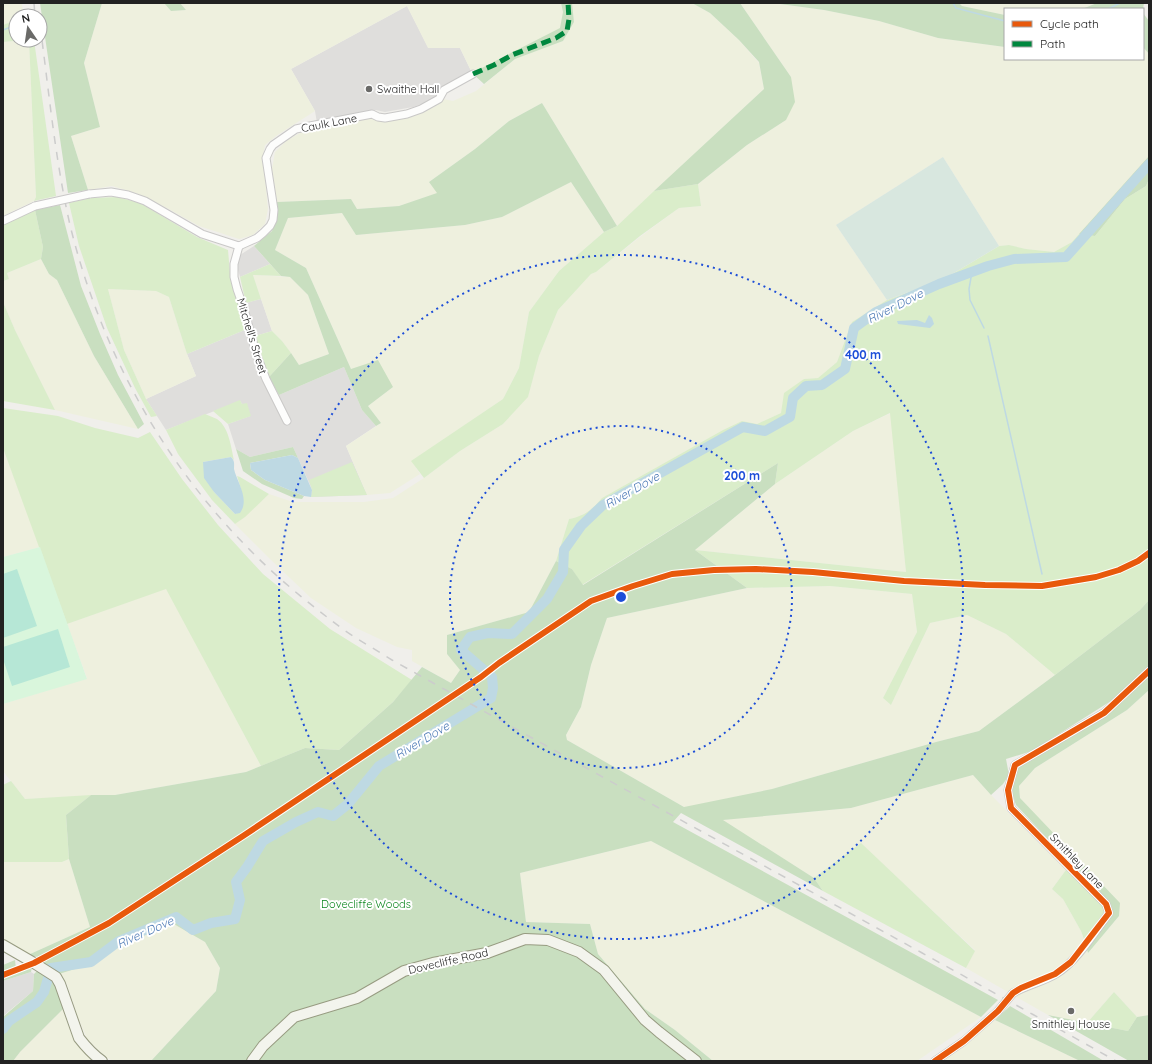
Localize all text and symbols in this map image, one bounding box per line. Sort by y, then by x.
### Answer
north arrow [8,8,48,48]
legend [1004,8,1144,60]
text: N [20,11,31,26]
text: Cycle path [1040,16,1099,31]
text: Path [1040,36,1065,51]
place label: Swaithe Hall [377,82,439,96]
marker: Swaithe Hall [364,84,374,94]
street label: Caulk Lane [300,111,358,135]
water label: River Dove [865,285,926,326]
street label: Mitchell's Street [234,296,270,376]
text: 400 m [845,347,881,362]
water label: River Dove [602,468,663,512]
text: 200 m [724,468,760,483]
centre of rings [614,590,628,604]
water label: River Dove [392,717,453,762]
street label: Smithley Lane [1047,830,1107,892]
park label: Dovecliffe Woods [321,897,411,911]
water label: River Dove [114,912,177,951]
street label: Dovecliffe Road [407,945,489,977]
marker: Smithley House [1066,1006,1076,1016]
place label: Smithley House [1032,1017,1110,1031]

